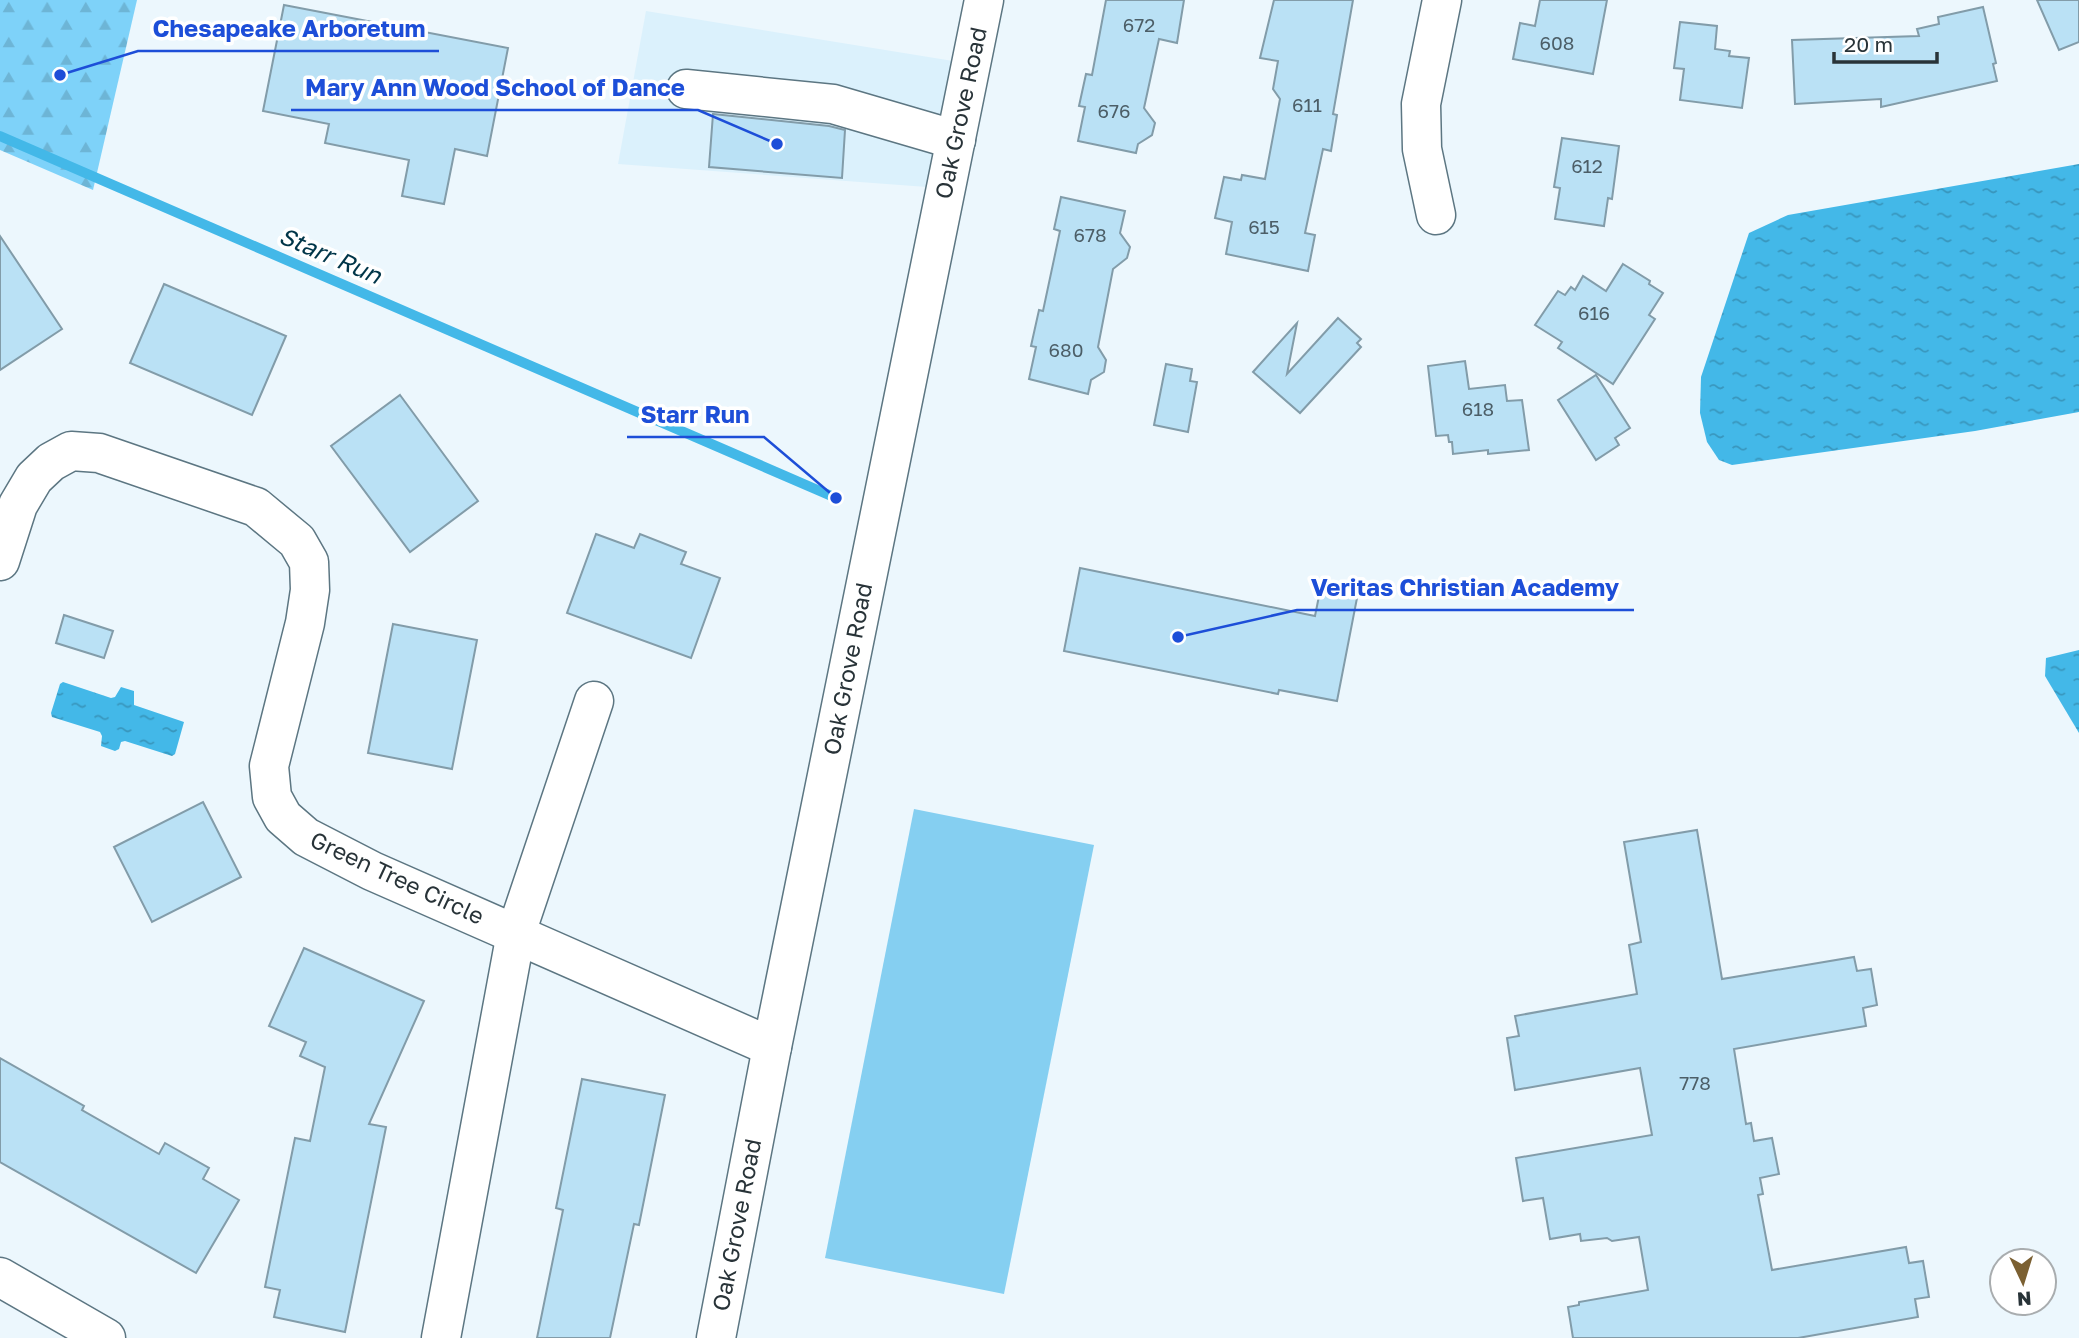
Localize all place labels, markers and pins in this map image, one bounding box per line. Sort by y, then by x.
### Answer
callout: Chesapeake Arboretum [138,6,439,51]
callout: Mary Ann Wood School of Dance [291,65,698,110]
callout: Starr Run [627,392,764,437]
callout: Veritas Christian Academy [1297,565,1634,610]

